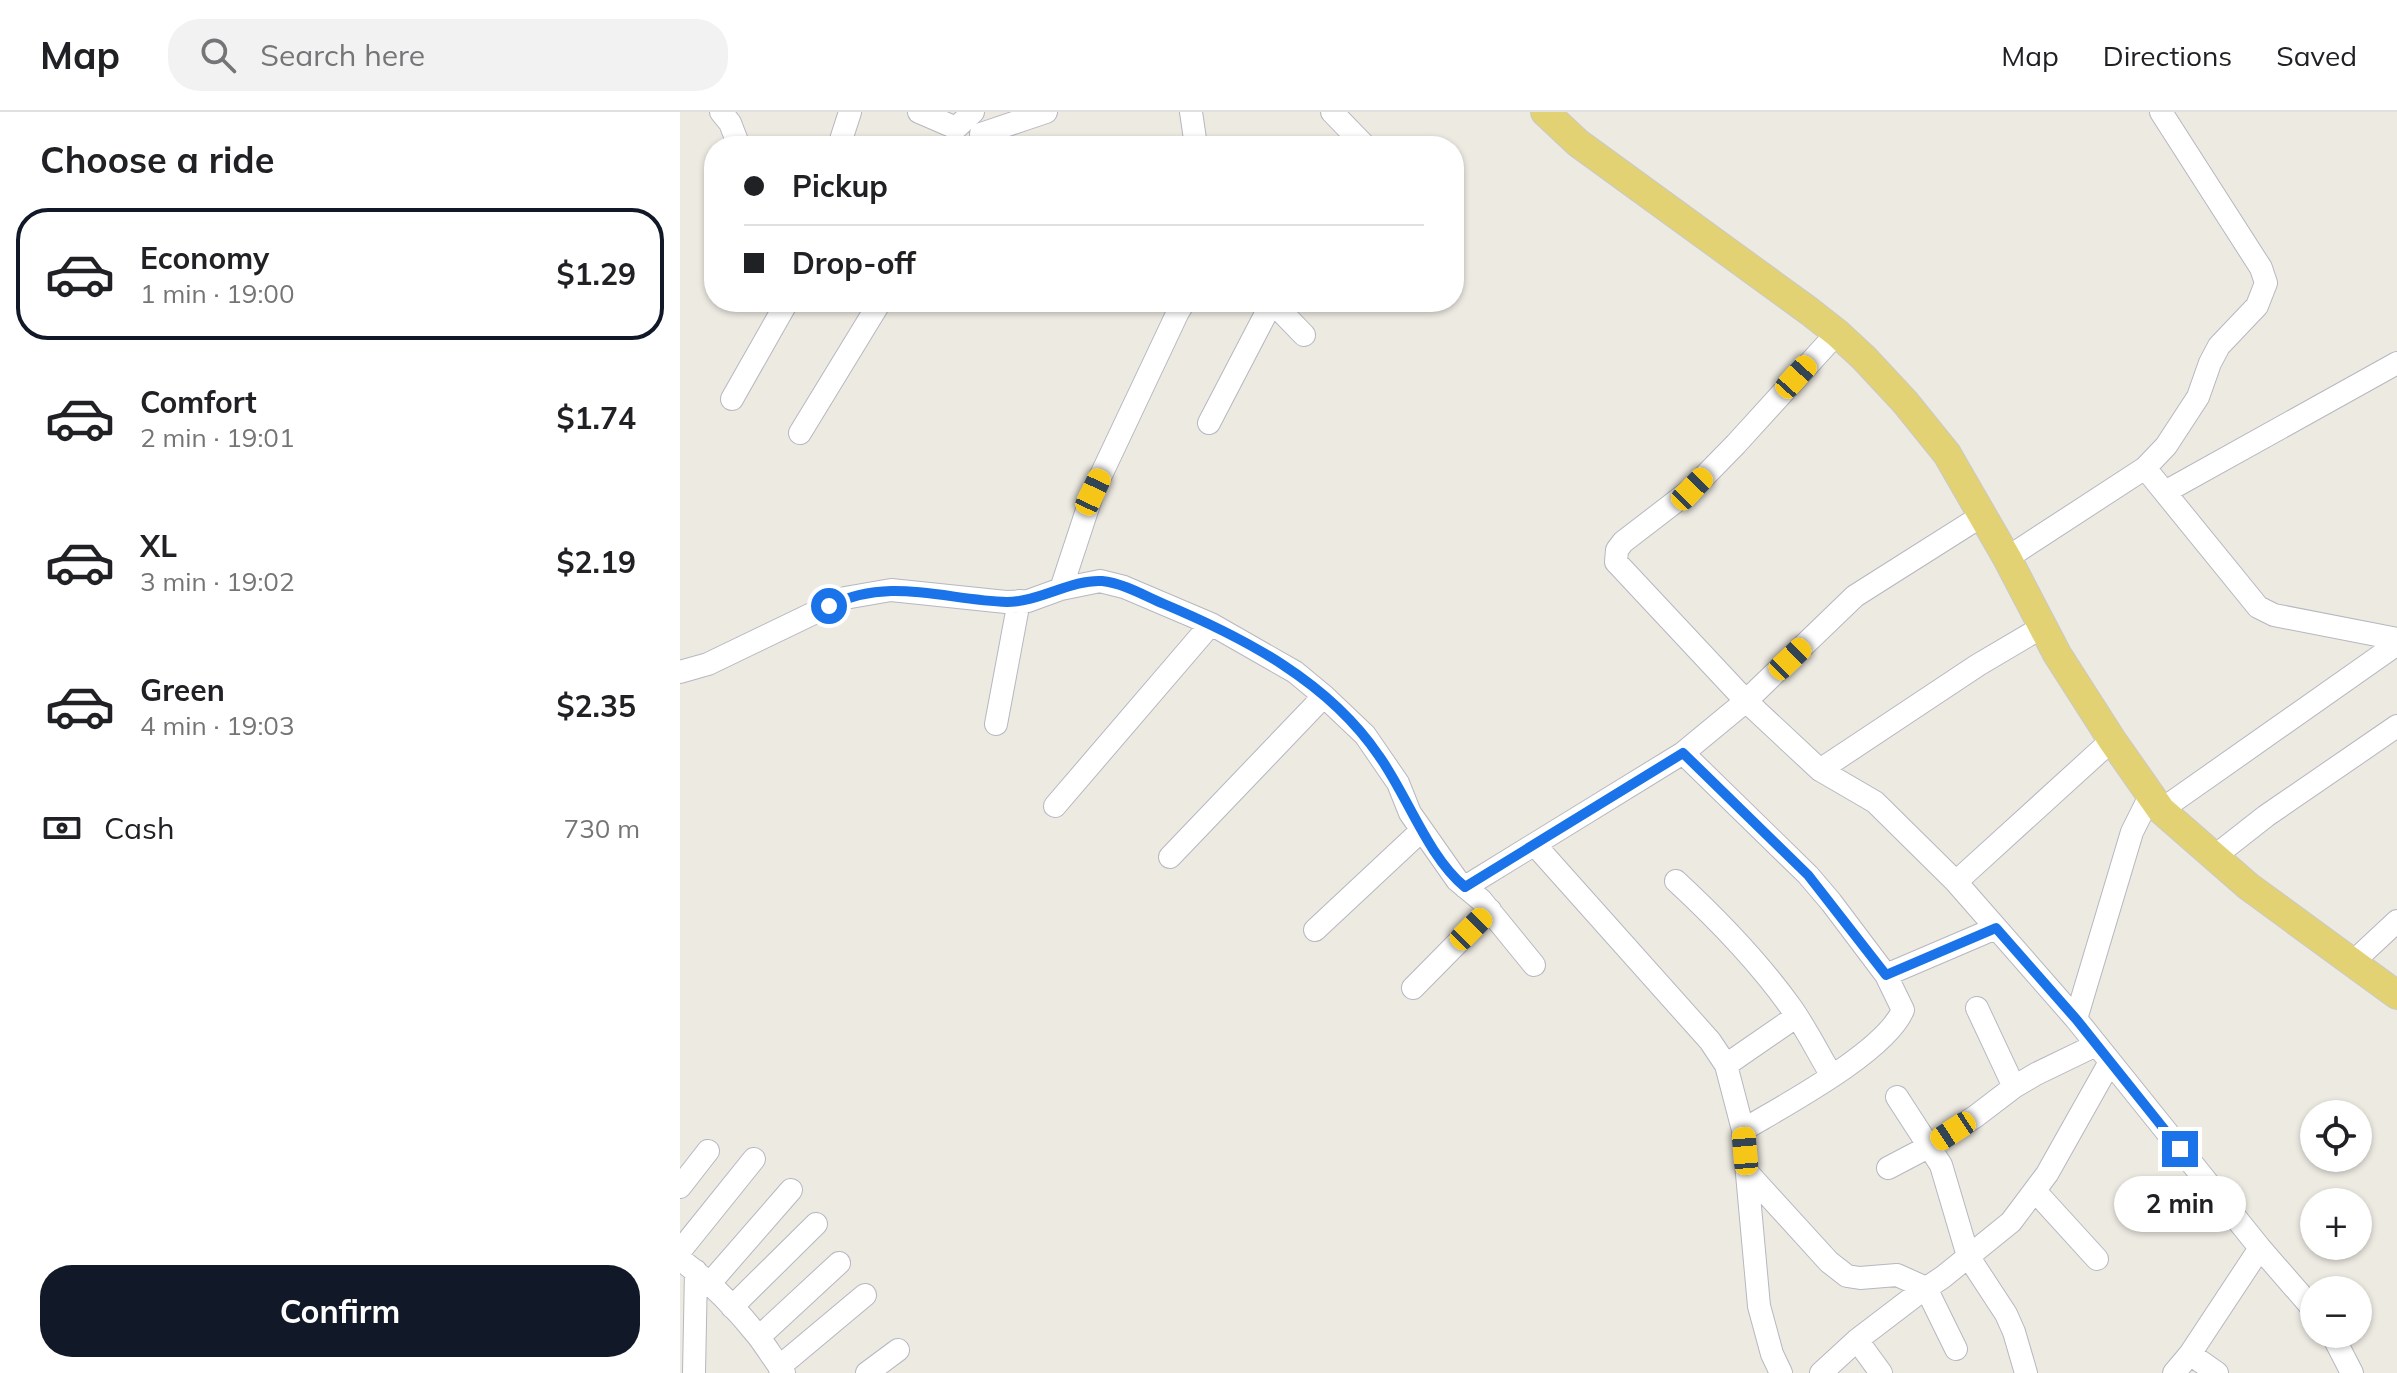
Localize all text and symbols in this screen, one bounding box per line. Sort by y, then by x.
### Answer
search box [168,19,728,91]
text: Map [40,31,120,79]
icon: search [196,33,240,77]
text: Search here [260,36,425,74]
text: Map [2001,38,2059,73]
text: Directions [2103,38,2232,73]
text: Saved [2276,38,2357,73]
text: Choose a ride [40,137,274,182]
text: Pickup [792,167,888,205]
icon: car [44,238,116,310]
text: Economy [140,239,269,277]
text: Drop-off [792,244,916,282]
text: $1.29 [557,255,636,293]
text: 1 min · 19:00 [140,277,295,310]
car [1771,351,1821,403]
icon: car [44,382,116,454]
text: Comfort [140,383,257,421]
text: $1.74 [557,399,636,437]
text: 2 min · 19:01 [140,421,295,454]
car [1667,463,1717,515]
car [1072,465,1114,519]
icon: car [44,526,116,598]
text: XL [140,527,177,565]
text: $2.19 [557,543,636,581]
text: 3 min · 19:02 [140,565,295,598]
route start [811,588,847,624]
car [1764,634,1816,684]
icon: car [44,670,116,742]
text: Green [140,671,225,709]
text: $2.35 [557,687,636,725]
text: 4 min · 19:03 [140,709,295,742]
icon: cash [40,806,84,850]
text: Cash [104,809,175,847]
text: 730 m [564,812,640,845]
car [1446,904,1496,954]
map controls [2300,1100,2372,1348]
button: locate [2300,1100,2372,1172]
car [1926,1108,1980,1154]
car [1731,1126,1759,1176]
route end [2162,1131,2198,1167]
callout: 2 min [2114,1177,2246,1233]
text: 2 min [2146,1187,2214,1220]
button: + [2300,1188,2372,1260]
button: Confirm [40,1265,640,1357]
button: − [2300,1276,2372,1348]

